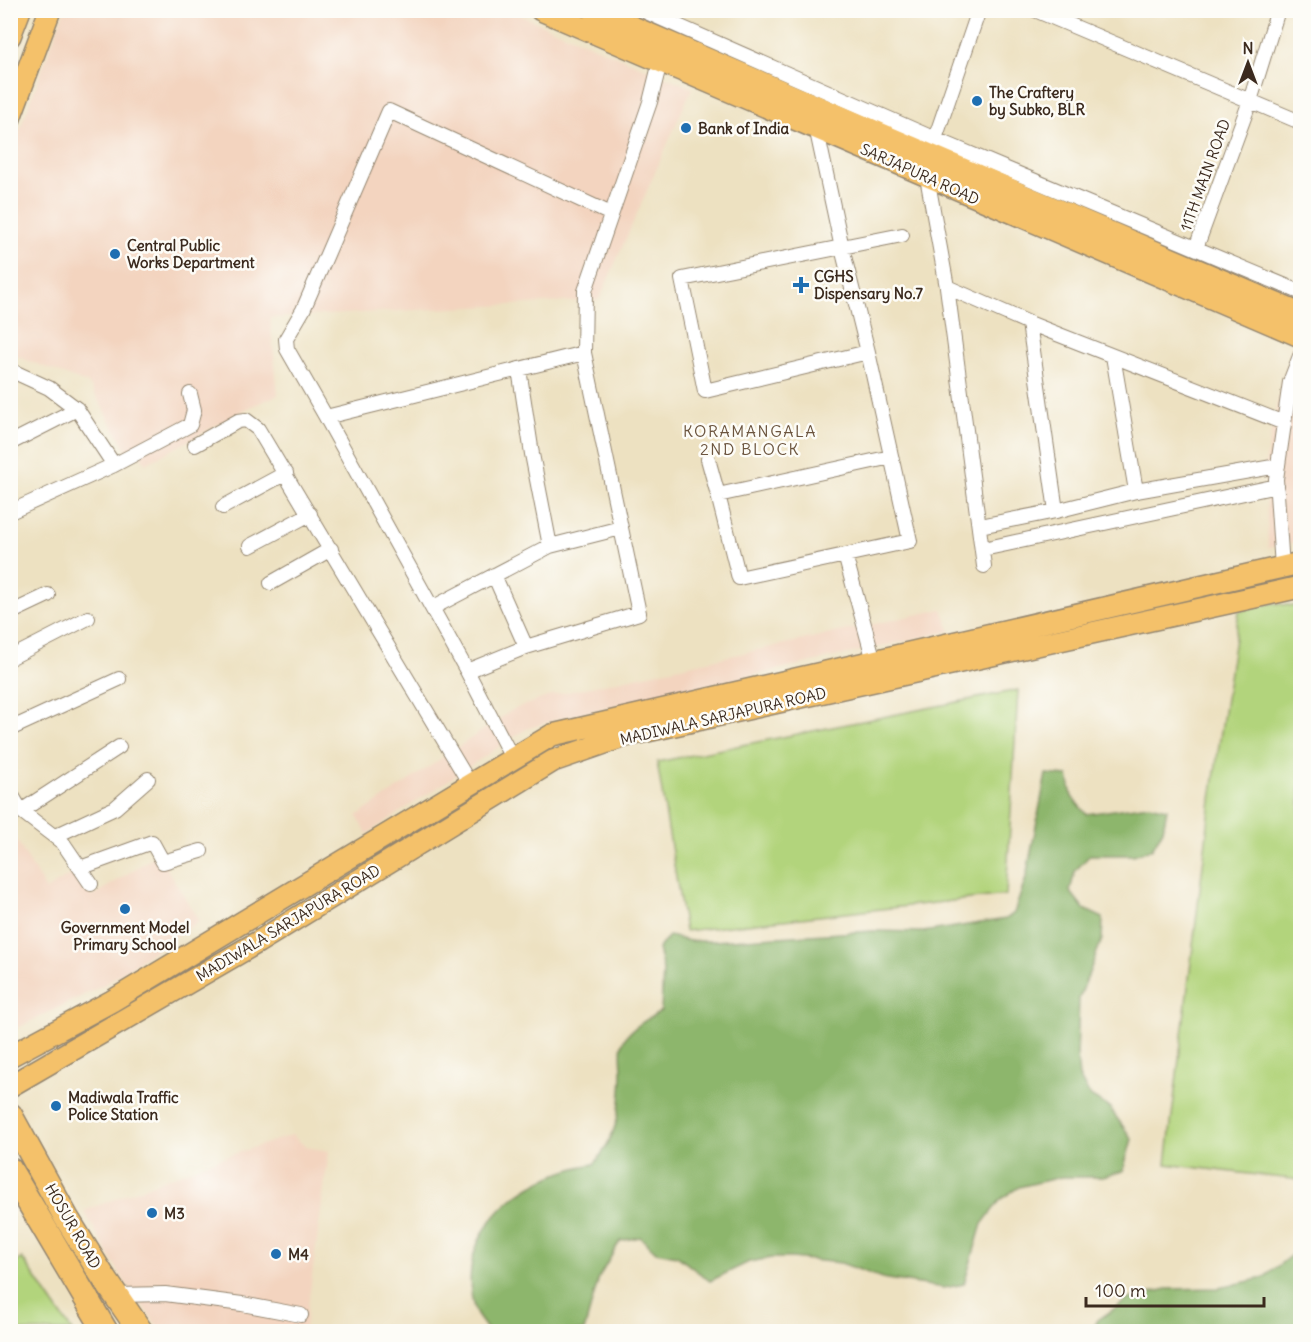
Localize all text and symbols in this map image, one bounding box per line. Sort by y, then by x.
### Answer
north arrow [1218,33,1278,93]
text: N [1242,38,1254,58]
place label: The Craftery by Subko, BLR [989,83,1085,120]
marker: The Craftery by Subko, BLR [970,94,984,108]
street label: 11TH MAIN ROAD [1176,116,1234,234]
place label: Bank of India [698,119,789,138]
marker: Bank of India [679,121,693,135]
street label: SARJAPURA ROAD [858,139,982,209]
place label: Central Public Works Department [127,236,256,273]
marker: Central Public Works Department [108,247,122,261]
place label: CGHS Dispensary No.7 [814,267,924,304]
marker: CGHS Dispensary No.7 [792,276,810,294]
district label: KORAMANGALA 2ND BLOCK [683,421,817,459]
street label: MADIWALA SARJAPURA ROAD [618,683,828,749]
street label: MADIWALA SARJAPURA ROAD [193,860,383,986]
marker: Government Model Primary School [118,902,132,916]
place label: Government Model Primary School [61,918,189,955]
place label: Madiwala Traffic Police Station [68,1088,179,1124]
marker: Madiwala Traffic Police Station [49,1099,63,1113]
street label: HOSUR ROAD [41,1180,105,1272]
place label: M3 [164,1204,185,1223]
marker: M3 [145,1206,159,1220]
place label: M4 [288,1245,309,1264]
marker: M4 [269,1247,283,1261]
scale bar [1086,1270,1264,1308]
text: 100 m [1095,1279,1146,1302]

